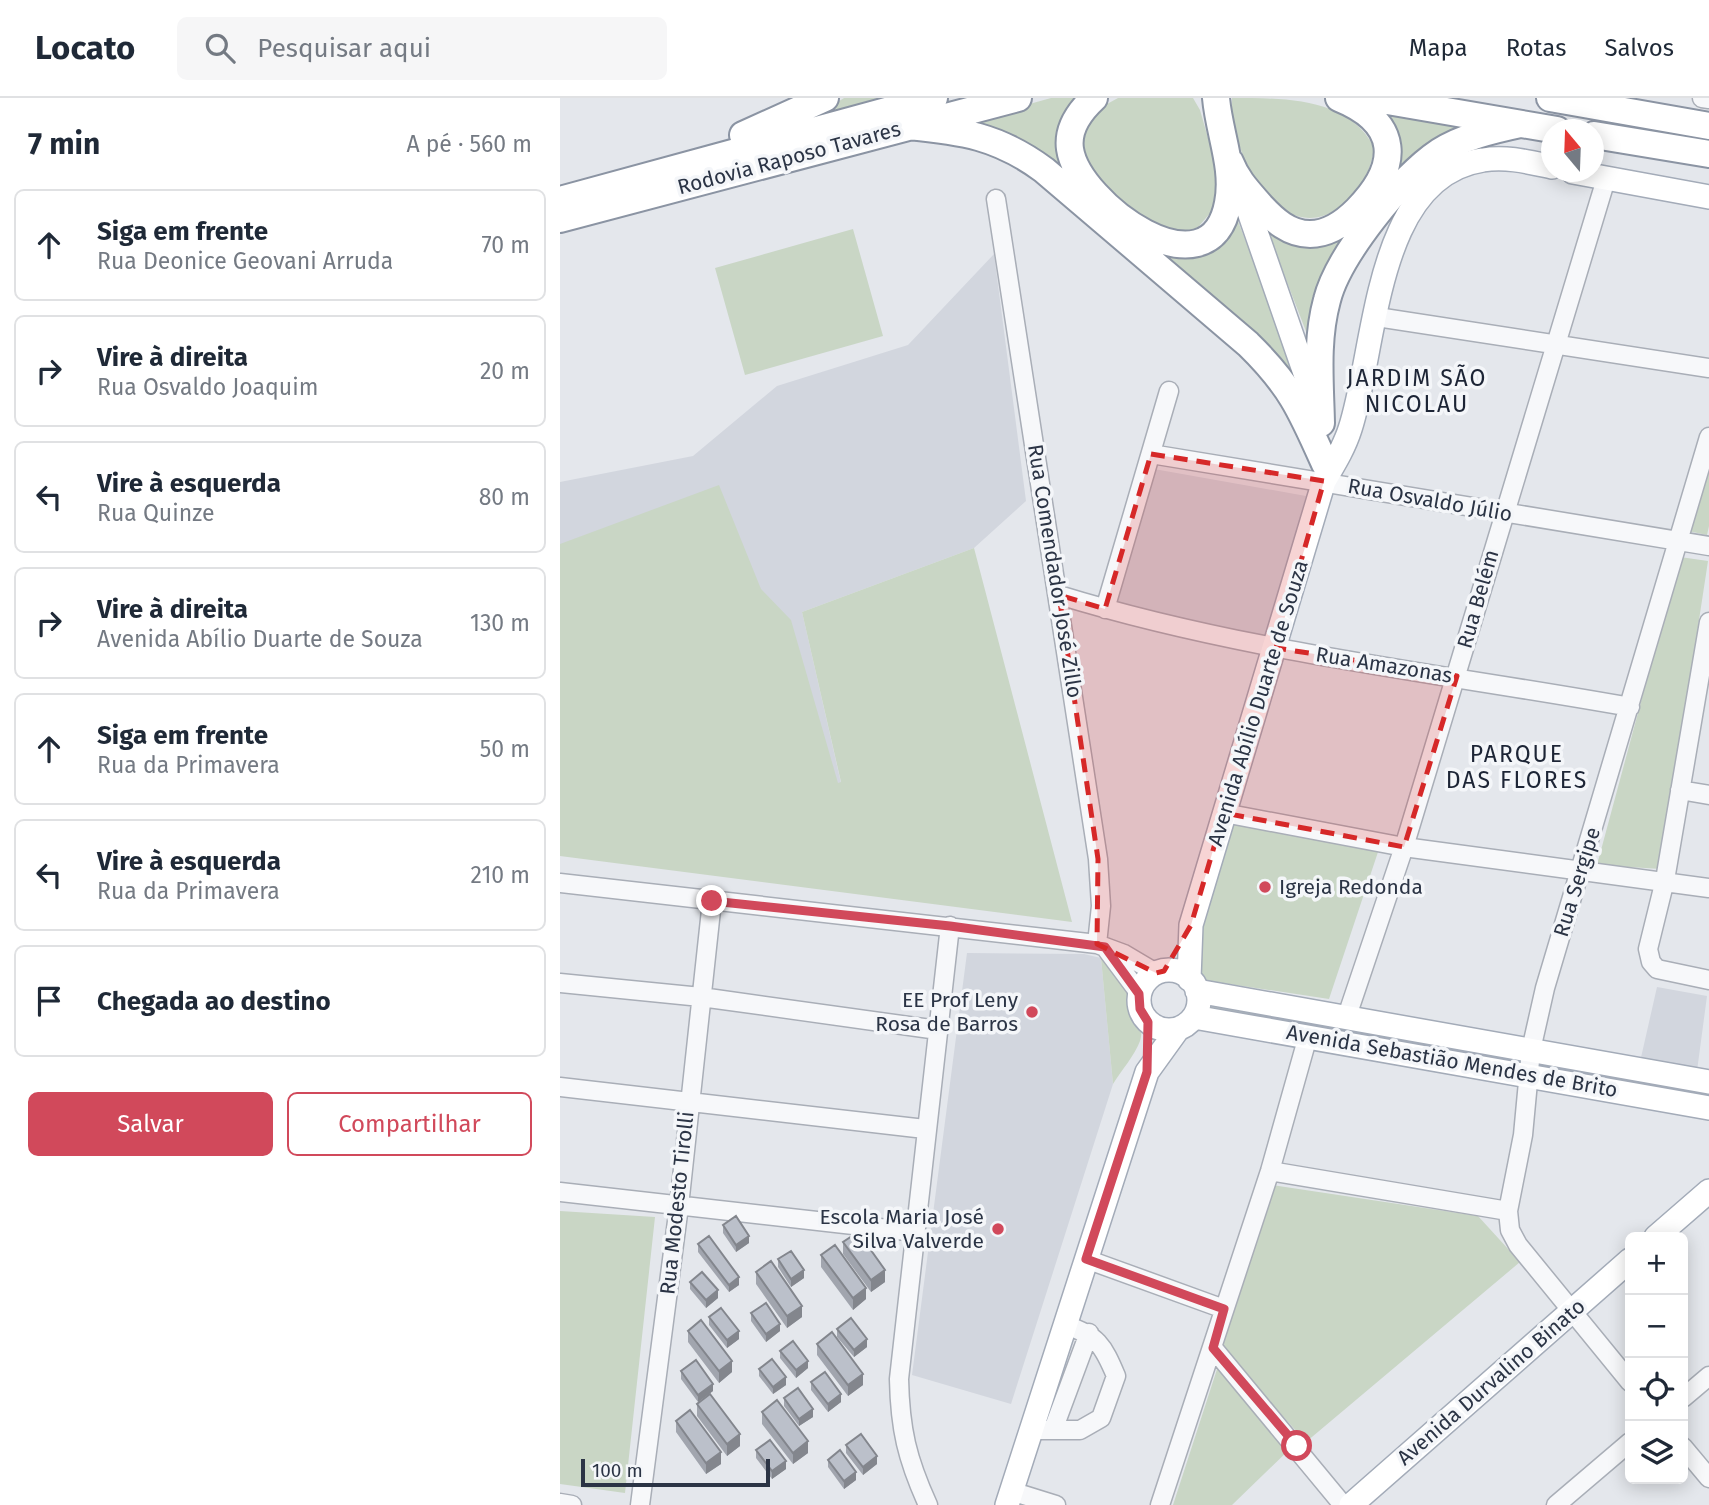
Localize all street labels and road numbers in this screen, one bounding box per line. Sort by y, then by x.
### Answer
street label: Rodovia Raposo Tavares [675,116,904,200]
street label: Rua Comendador José Zillo [1022,442,1088,700]
street label: Rua Osvaldo Júlio [1346,473,1514,527]
street label: Rua Belém [1451,547,1505,651]
street label: Avenida Abílio Duarte de Souza [1202,557,1314,849]
street label: Rua Amazonas [1314,641,1454,689]
street label: Rua Sergipe [1548,824,1606,940]
street label: Avenida Sebastião Mendes de Brito [1284,1019,1620,1103]
street label: Rua Modesto Tirolli [654,1110,700,1296]
street label: Avenida Durvalino Binato [1392,1293,1590,1471]

